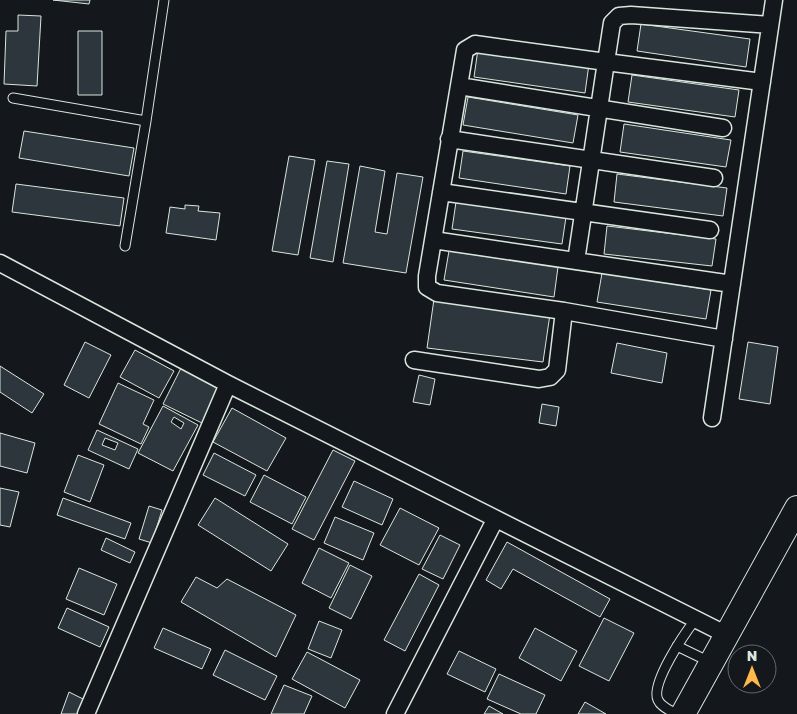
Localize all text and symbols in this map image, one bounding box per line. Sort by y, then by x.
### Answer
north arrow [727,644,777,694]
text: N [747,647,757,664]

